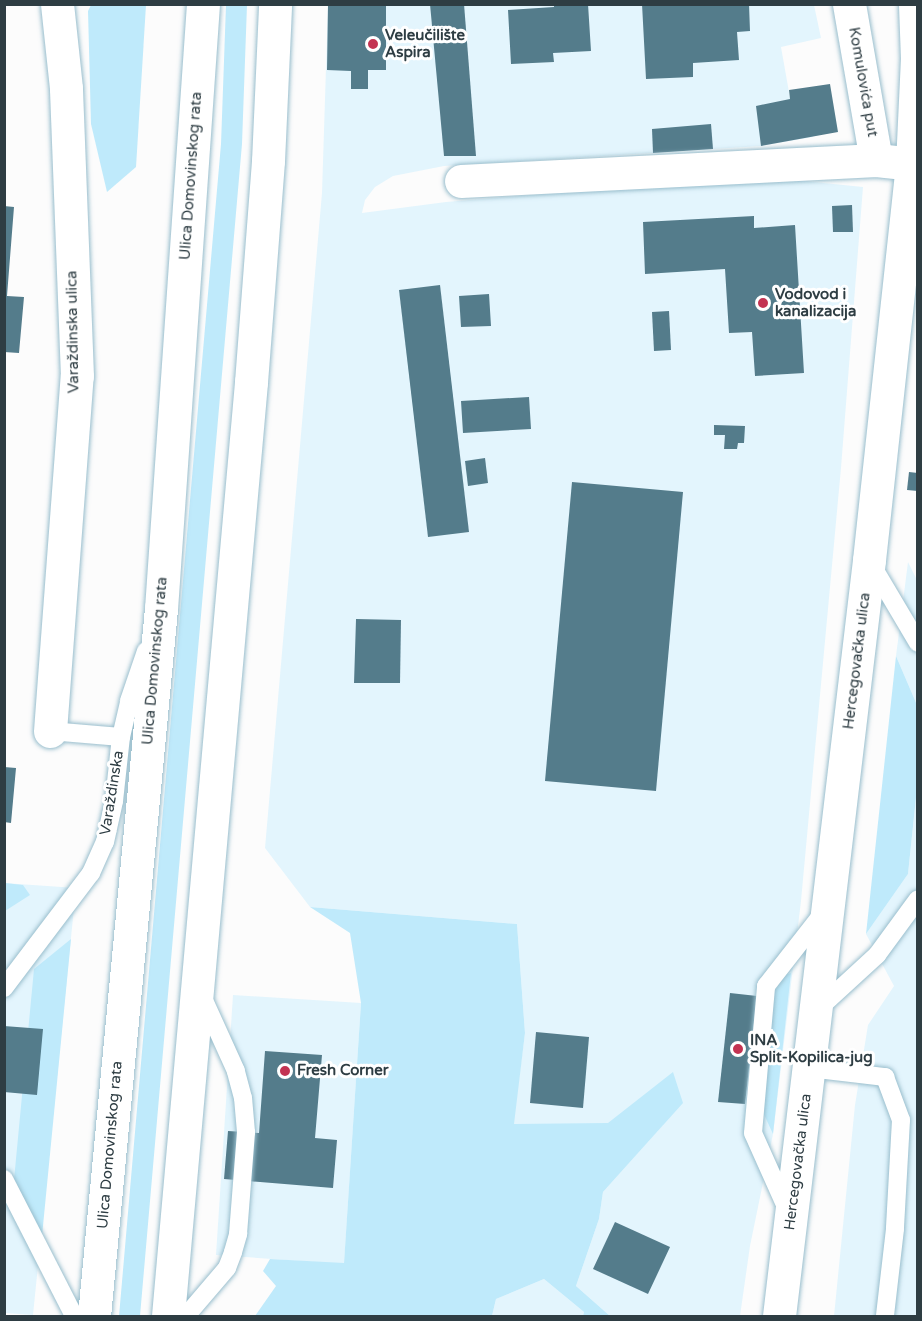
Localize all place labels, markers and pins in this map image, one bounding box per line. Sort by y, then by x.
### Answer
place label: Veleučilište Aspira [385,26,465,61]
marker: Veleučilište Aspira [366,37,380,51]
place label: Vodovod i kanalizacija [775,285,856,320]
marker: Vodovod i kanalizacija [756,296,770,310]
place label: INA Split-Kopilica-jug [750,1031,873,1066]
marker: INA Split-Kopilica-jug [731,1042,745,1056]
place label: Fresh Corner [297,1062,388,1080]
marker: Fresh Corner [278,1064,292,1078]

